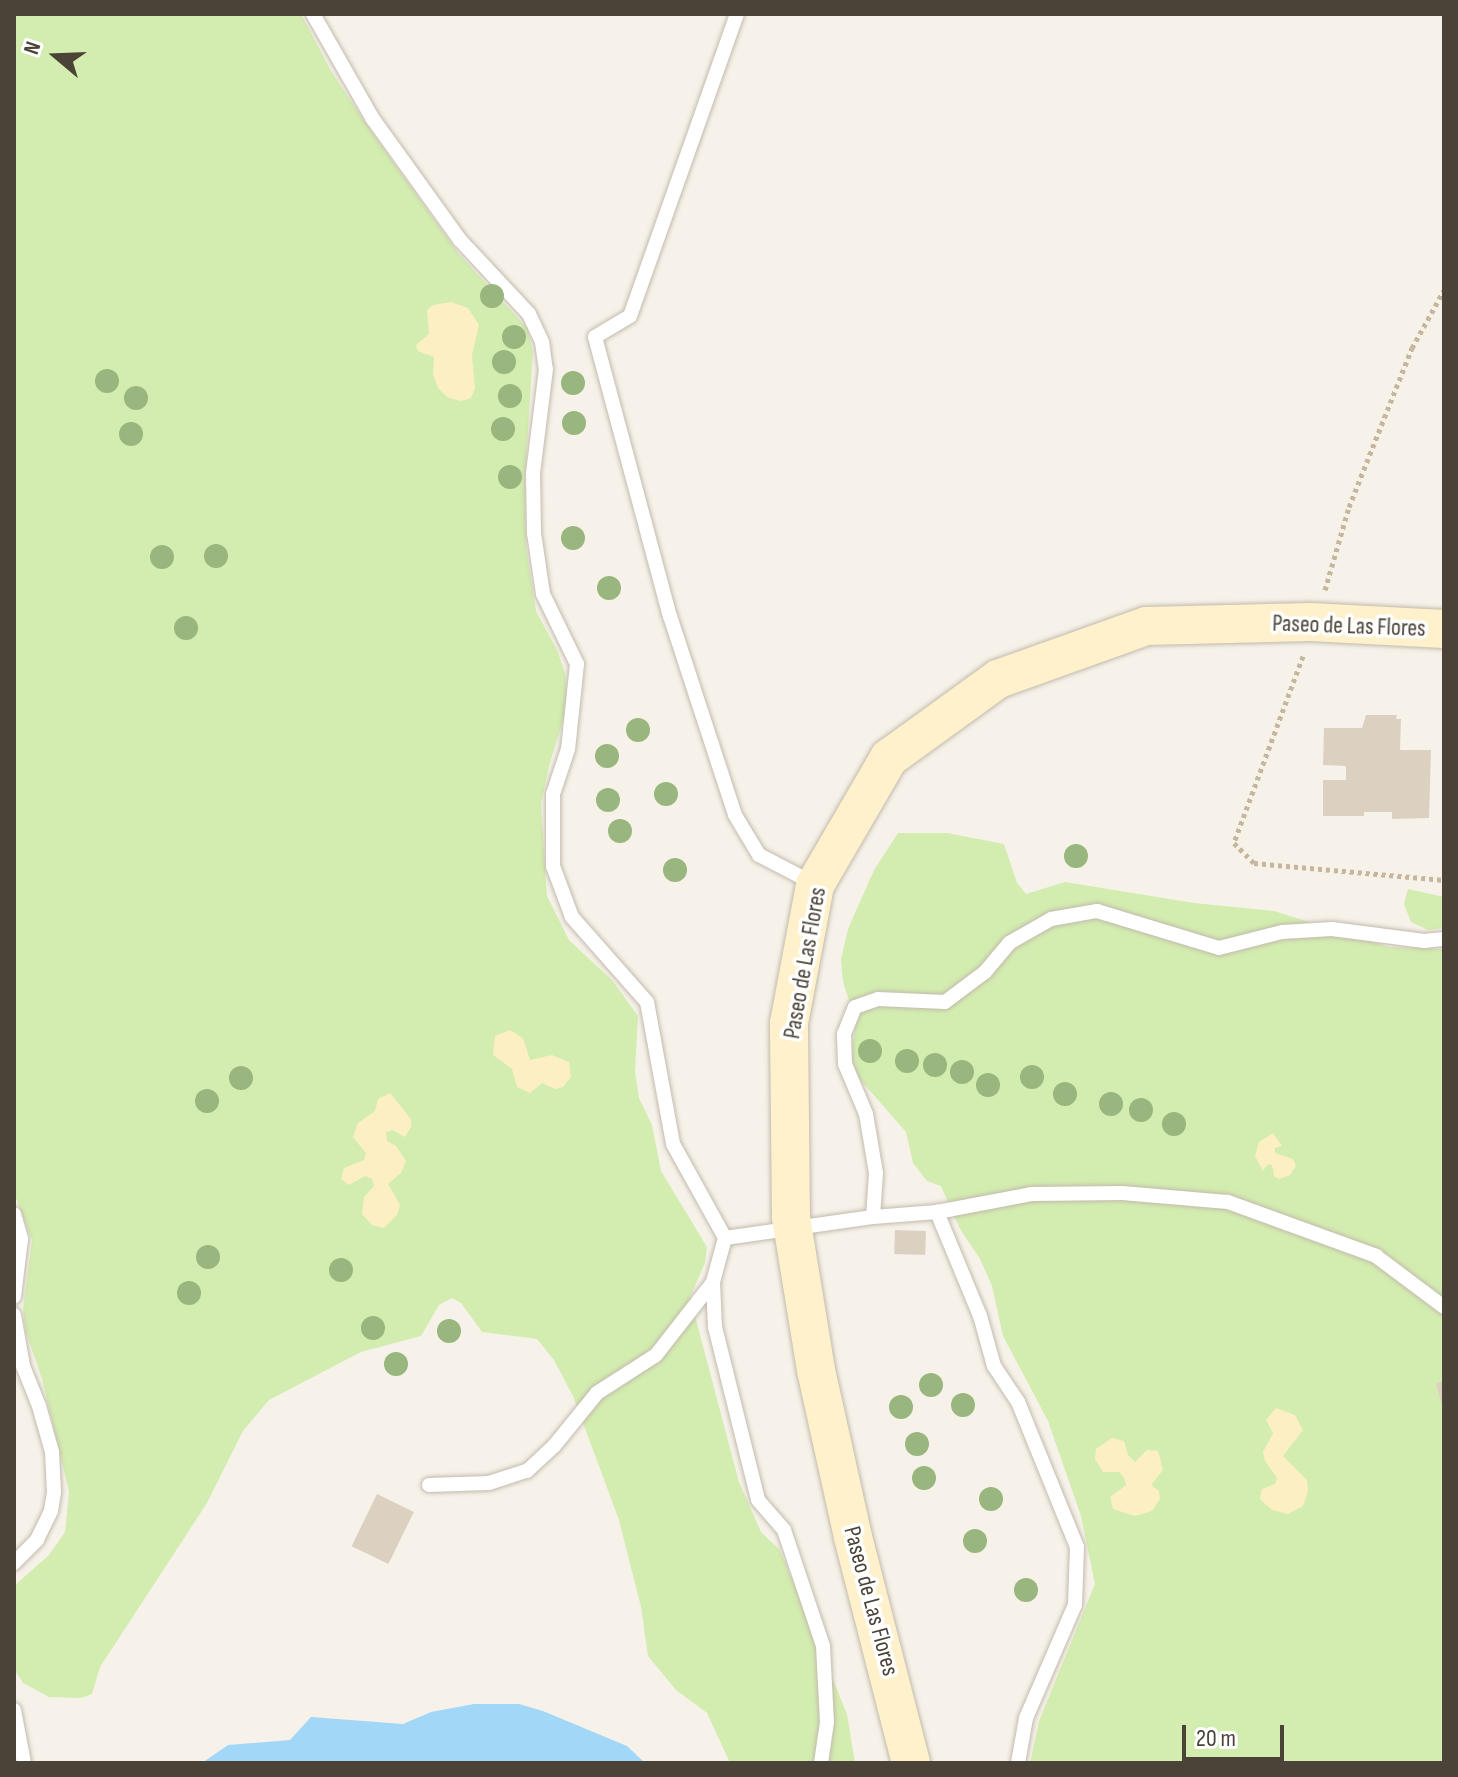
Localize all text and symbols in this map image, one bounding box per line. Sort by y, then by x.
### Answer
north arrow [16,16,96,96]
text: N [18,38,48,58]
street label: Paseo de Las Flores [1272,609,1426,643]
street label: Paseo de Las Flores [777,885,833,1041]
street label: Paseo de Las Flores [837,1523,905,1679]
scale bar [1186,1709,1288,1759]
text: 20 m [1196,1724,1236,1753]

